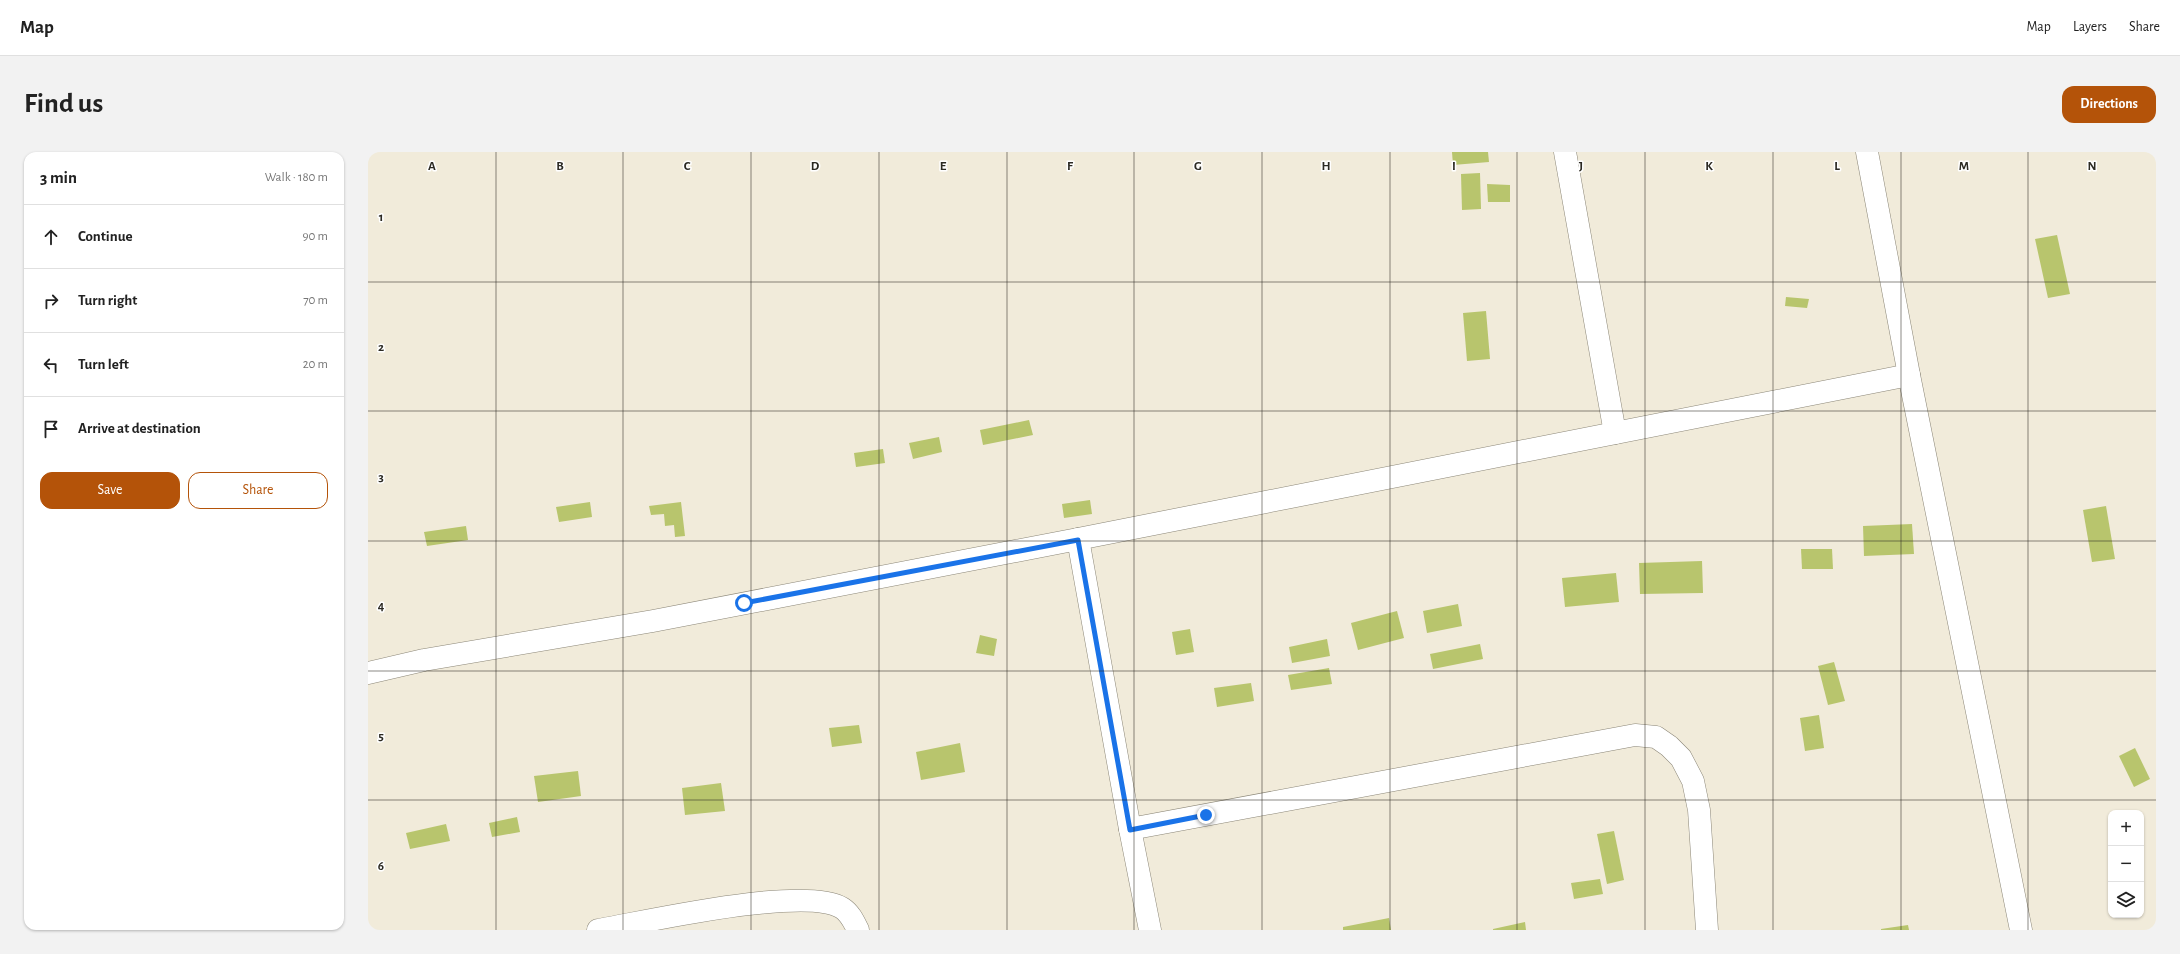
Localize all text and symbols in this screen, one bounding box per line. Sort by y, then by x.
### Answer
text: Map [20,18,54,37]
text: Map [2026,20,2051,34]
text: Layers [2073,20,2107,34]
text: Share [2129,20,2160,34]
button: Directions [2062,86,2156,123]
text: Find us [24,90,103,118]
text: A [428,160,436,173]
text: B [556,160,564,173]
text: C [684,160,691,173]
text: D [811,160,820,173]
text: E [940,160,947,173]
text: F [1067,160,1074,173]
text: G [1194,160,1202,173]
text: H [1321,160,1331,173]
text: I [1452,160,1456,173]
text: J [1579,160,1583,173]
text: K [1705,160,1713,173]
text: L [1834,160,1840,173]
text: M [1959,160,1969,173]
text: N [2087,160,2097,173]
text: 3 min [40,169,77,186]
text: Walk · 180 m [265,171,328,184]
text: 1 [379,211,383,224]
icon: ahead [40,226,62,248]
text: Continue [78,229,133,244]
text: 90 m [302,230,328,243]
icon: right [40,290,62,312]
text: Turn right [78,293,137,308]
text: 70 m [303,294,328,307]
text: 2 [378,341,384,354]
icon: left [40,354,62,376]
text: Turn left [78,357,129,372]
text: 20 m [303,358,328,371]
icon: arrive [40,418,62,440]
text: Arrive at destination [78,421,201,436]
text: 3 [378,471,384,484]
button: Save [40,472,180,509]
button: Share [188,472,328,509]
route start [735,594,753,612]
text: 4 [378,600,385,613]
text: 5 [378,730,384,743]
route end [1197,806,1215,824]
map controls [2108,810,2144,918]
button: + [2108,810,2144,846]
button: − [2108,846,2144,882]
text: 6 [378,860,384,873]
button: layers [2108,882,2144,918]

